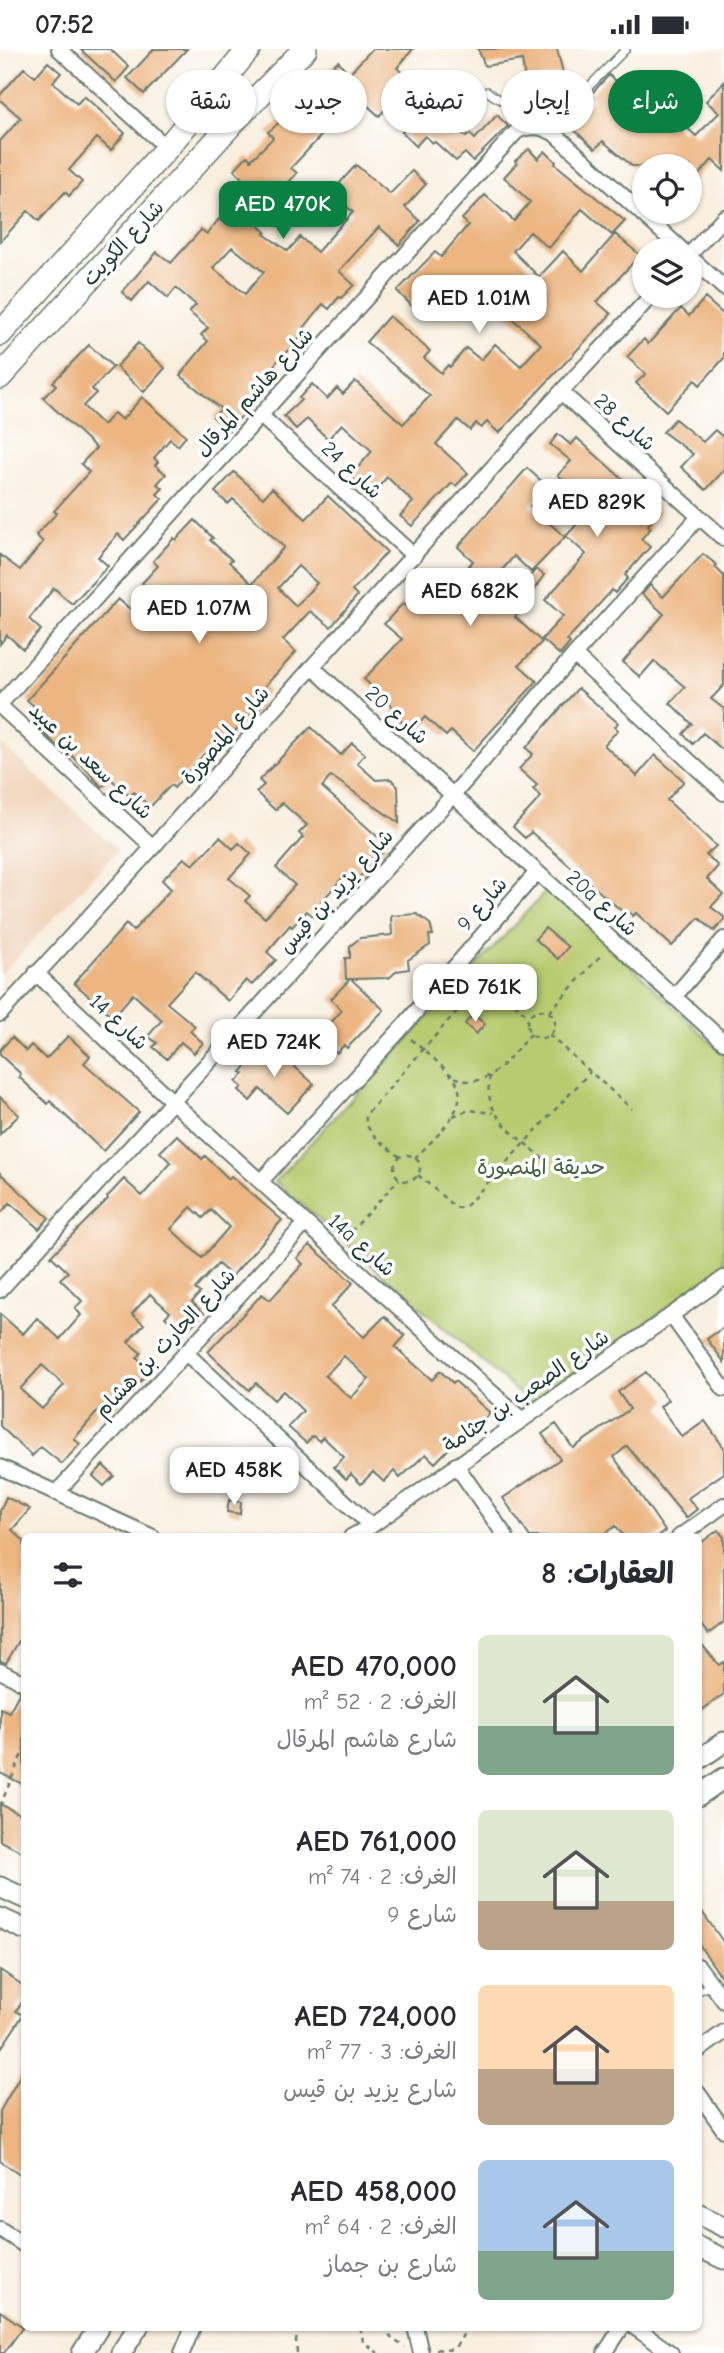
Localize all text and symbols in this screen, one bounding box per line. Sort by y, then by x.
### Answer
text: 07:52 [35,10,94,40]
chip: شقة [166,70,256,133]
chip: جديد [270,70,367,133]
chip: تصفية [381,70,487,133]
chip: إيجار [501,70,594,133]
chip: شراء [608,70,703,133]
map controls [632,154,702,308]
button: locate [632,154,702,224]
pin: AED 470K [211,181,355,241]
text: AED 470K [235,190,331,217]
street label: شارع الكويت [77,195,171,293]
button: layers [632,238,702,308]
pin: AED 1.01M [399,275,559,335]
text: AED 1.01M [428,284,530,311]
street label: شارع هاشم المرقال [190,323,321,464]
street label: شارع 28 [587,388,661,458]
street label: شارع 24 [315,436,387,506]
pin: AED 829K [525,479,669,539]
text: AED 829K [548,488,646,515]
pin: AED 682K [398,569,542,628]
text: AED 682K [421,577,519,604]
pin: AED 1.07M [119,585,279,645]
text: AED 1.07M [147,594,251,621]
street label: شارع المنصورة [176,681,276,791]
street label: شارع 20 [359,681,433,752]
street label: شارع سعد بن عبيد [22,698,158,827]
street label: شارع يزيد بن قيس [274,824,400,960]
street label: 20a شارع [560,865,642,943]
street label: شارع 9 [452,872,514,938]
pin: AED 761K [403,965,547,1024]
text: AED 761K [429,973,521,1000]
street label: شارع 14 [83,989,153,1057]
pin: AED 724K [202,1019,346,1079]
text: AED 724K [227,1028,321,1055]
park label: حديقة المنصورة [477,1155,605,1180]
street label: 14a شارع [322,1209,400,1283]
street label: شارع الحارث بن هشام [90,1263,243,1425]
street label: شارع الصعب بن جثامة [438,1325,615,1460]
pin: AED 458K [162,1447,306,1507]
text: AED 458K [186,1456,282,1483]
icon: filters [49,1556,87,1594]
text: العقارات: 8 [541,1556,674,1591]
text: AED 470,000 [291,1649,457,1684]
icon: home [534,1663,618,1747]
text: الغرف: 2 · 52 m² [304,1688,457,1715]
text: شارع هاشم المرقال [276,1726,457,1753]
text: AED 761,000 [296,1824,457,1859]
icon: home [534,1838,618,1922]
text: الغرف: 2 · 74 m² [308,1863,457,1890]
text: شارع 9 [387,1901,457,1928]
text: AED 724,000 [294,1999,457,2034]
icon: home [534,2013,618,2097]
text: الغرف: 3 · 77 m² [307,2038,457,2065]
text: شارع يزيد بن قيس [283,2076,457,2103]
text: AED 458,000 [291,2174,457,2209]
icon: home [534,2188,618,2272]
text: الغرف: 2 · 64 m² [305,2213,457,2240]
text: شارع بن جماز [325,2251,457,2278]

